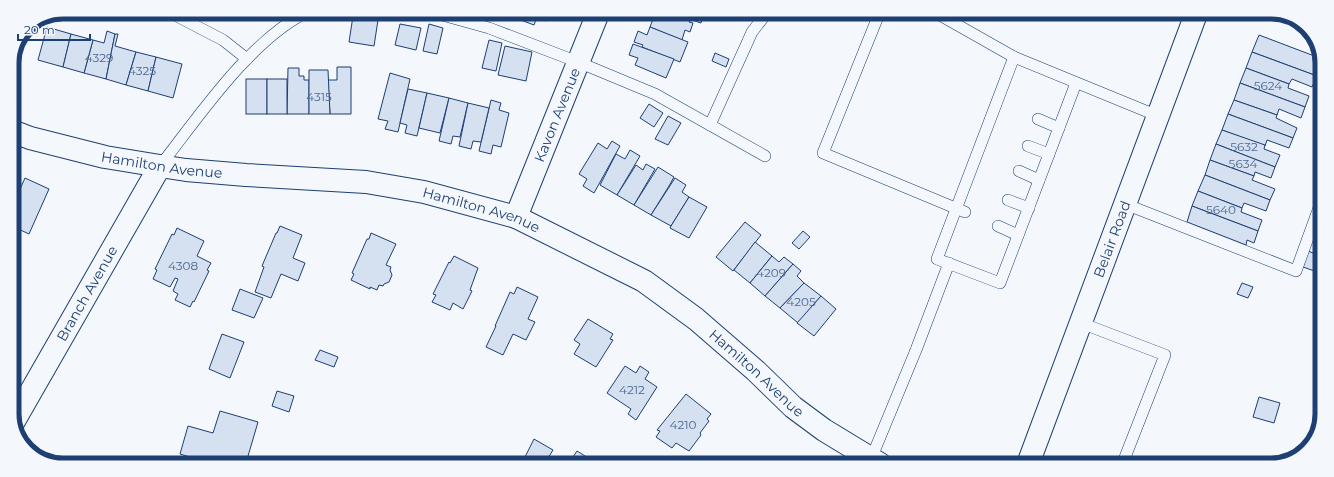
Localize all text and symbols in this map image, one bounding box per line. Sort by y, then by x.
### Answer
scale bar [18,16,90,42]
text: 20 m [24,22,55,37]
house number: 4329 [85,50,113,65]
house number: 4325 [128,63,156,78]
street label: Kavon Avenue [530,65,584,165]
house number: 5624 [1254,78,1282,93]
house number: 4315 [306,89,332,104]
house number: 5632 [1230,139,1258,154]
street label: Hamilton Avenue [100,148,223,182]
house number: 5634 [1229,156,1257,171]
street label: Hamilton Avenue [421,183,543,237]
street label: Belair Road [1089,198,1134,280]
house number: 5640 [1206,202,1236,217]
street label: Branch Avenue [53,242,121,344]
house number: 4308 [168,258,198,273]
house number: 4209 [756,265,786,280]
house number: 4205 [786,294,816,309]
street label: Hamilton Avenue [705,325,807,421]
house number: 4212 [619,382,645,397]
house number: 4210 [670,417,697,432]

